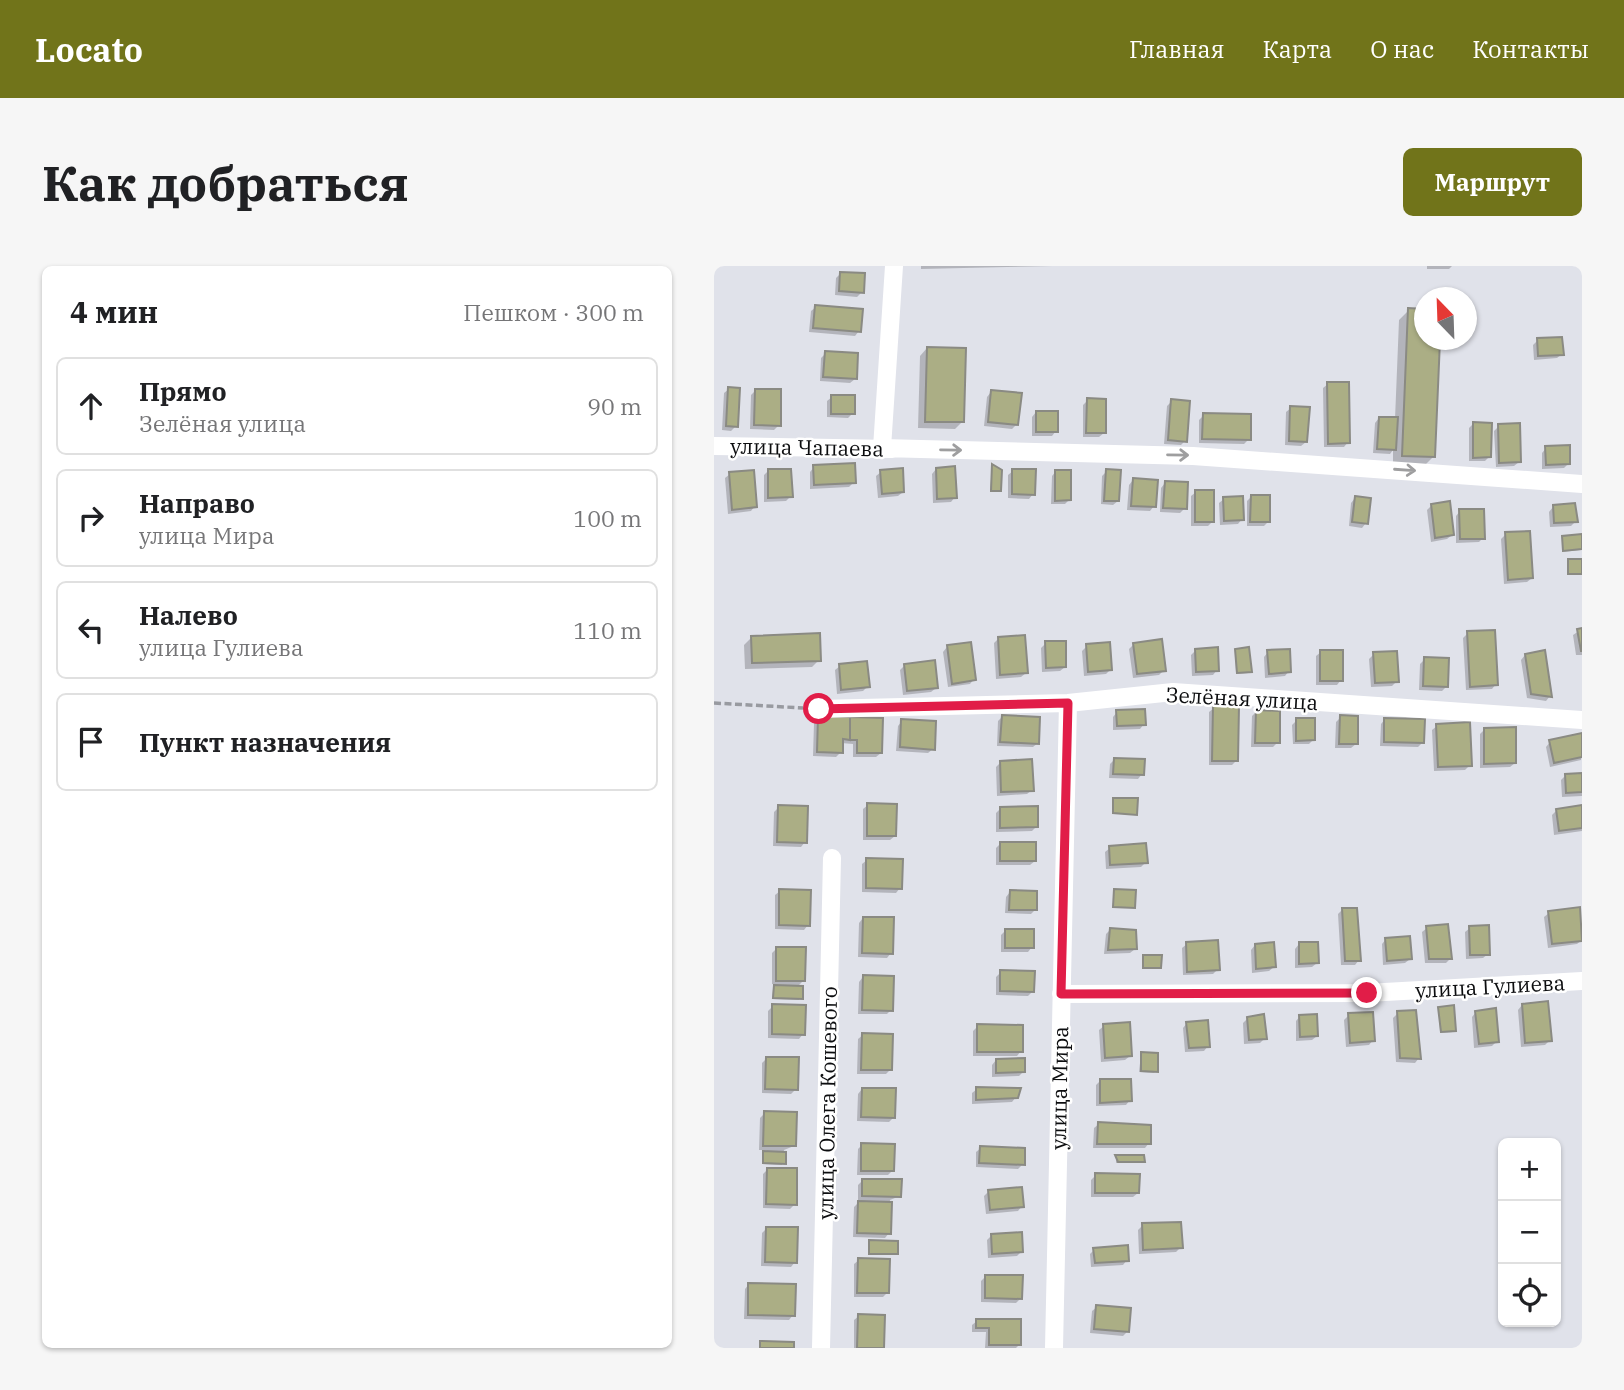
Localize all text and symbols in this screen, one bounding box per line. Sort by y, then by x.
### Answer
text: Locato [35,28,143,71]
text: Главная [1129,33,1225,65]
text: Карта [1263,33,1332,65]
text: О нас [1370,33,1434,65]
text: Контакты [1472,33,1589,65]
button: Маршрут [1403,148,1582,216]
text: Как добраться [42,151,409,214]
north arrow [1414,287,1477,350]
text: 4 мин [70,292,158,331]
text: Пешком · 300 m [463,297,644,327]
text: Прямо [139,374,227,408]
icon: ahead [72,387,110,425]
text: 90 m [587,391,642,421]
text: Зелёная улица [139,408,306,438]
street label: улица Чапаева [730,432,884,462]
one-way arrow [939,443,962,457]
one-way arrow [1166,448,1189,462]
one-way arrow [1393,464,1416,477]
text: Направо [139,486,255,520]
icon: right [72,499,110,537]
text: 100 m [573,503,642,533]
text: улица Мира [139,520,275,550]
text: Налево [139,598,238,632]
icon: left [72,611,110,649]
text: 110 m [573,615,642,645]
text: улица Гулиева [139,632,304,662]
street label: Зелёная улица [1165,680,1319,716]
route start [803,693,834,724]
icon: arrive [72,723,110,761]
text: Пункт назначения [139,725,391,759]
street label: улица Гулиева [1414,968,1566,1004]
route end [1351,977,1382,1008]
street label: улица Олега Кошевого [811,986,843,1220]
street label: улица Мира [1044,1026,1074,1150]
map controls [1498,1138,1561,1327]
button: + [1498,1138,1561,1201]
button: − [1498,1201,1561,1264]
button: locate [1498,1264,1561,1327]

